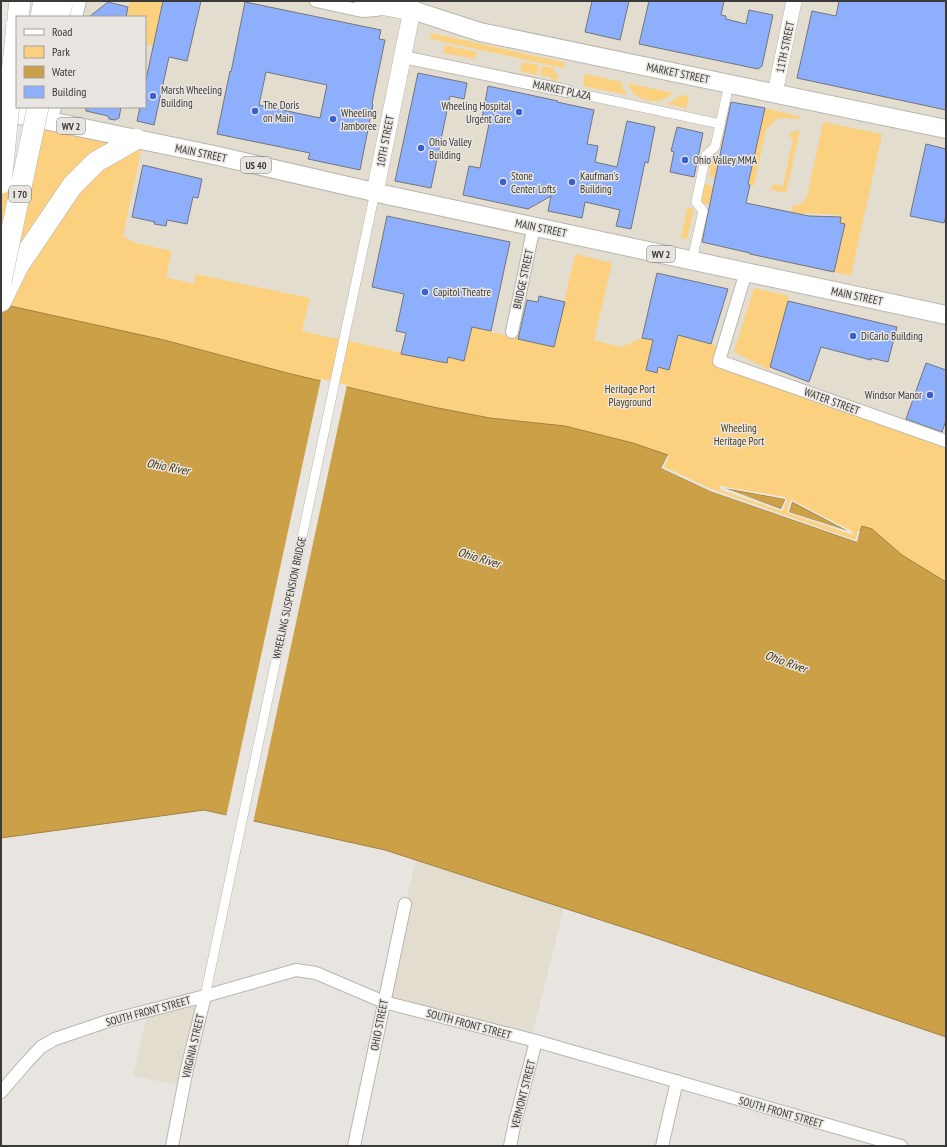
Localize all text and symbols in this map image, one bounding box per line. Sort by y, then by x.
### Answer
legend [16,16,146,108]
street label: 11TH STREET [773,20,797,74]
text: Road [52,24,72,39]
text: Park [52,44,70,59]
street label: MARKET STREET [645,60,711,86]
text: Water [52,64,77,79]
street label: MARKET PLAZA [532,77,593,103]
place label: Marsh Wheeling Building [161,83,222,110]
text: Building [52,84,87,99]
marker: Marsh Wheeling Building [148,91,158,101]
place label: The Doris on Main [263,98,300,125]
place label: Wheeling Hospital Urgent Care [441,99,511,126]
marker: The Doris on Main [250,106,260,116]
place label: Wheeling Jamboree [340,106,377,133]
marker: Wheeling Hospital Urgent Care [514,107,524,117]
marker: Wheeling Jamboree [328,114,338,124]
street label: 10TH STREET [373,114,397,168]
road number: WV 2 [57,118,85,134]
place label: Ohio Valley Building [429,135,473,162]
street label: MAIN STREET [174,141,228,165]
marker: Ohio Valley Building [416,143,426,153]
place label: Ohio Valley MMA [693,153,758,167]
marker: Ohio Valley MMA [680,155,690,165]
road number: US 40 [241,157,271,173]
place label: Stone Center Lofts [511,169,556,196]
place label: Kaufman's Building [580,169,619,196]
marker: Stone Center Lofts [498,177,508,187]
marker: Kaufman's Building [567,177,577,187]
road number: I 70 [9,186,31,202]
street label: MAIN STREET [514,216,568,240]
road number: WV 2 [647,246,675,262]
street label: BRIDGE STREET [510,248,536,310]
street label: MAIN STREET [830,284,884,308]
place label: Capitol Theatre [433,285,492,299]
marker: Capitol Theatre [420,287,430,297]
place label: DiCarlo Building [861,329,923,343]
marker: DiCarlo Building [848,331,858,341]
park label: Heritage Port Playground [605,382,655,409]
street label: WATER STREET [802,384,862,418]
place label: Windsor Manor [865,388,922,402]
marker: Windsor Manor [925,390,935,400]
park label: Wheeling Heritage Port [714,421,764,448]
water label: Ohio River [145,455,193,478]
street label: WHEELING SUSPENSION BRIDGE [269,535,309,660]
water label: Ohio River [456,544,504,572]
water label: Ohio River [763,647,811,677]
street label: SOUTH FRONT STREET [104,993,192,1029]
street label: OHIO STREET [367,998,391,1052]
street label: SOUTH FRONT STREET [425,1006,513,1042]
street label: VIRGINIA STREET [179,1012,207,1080]
street label: VERMONT STREET [507,1058,538,1131]
street label: SOUTH FRONT STREET [737,1093,825,1131]

